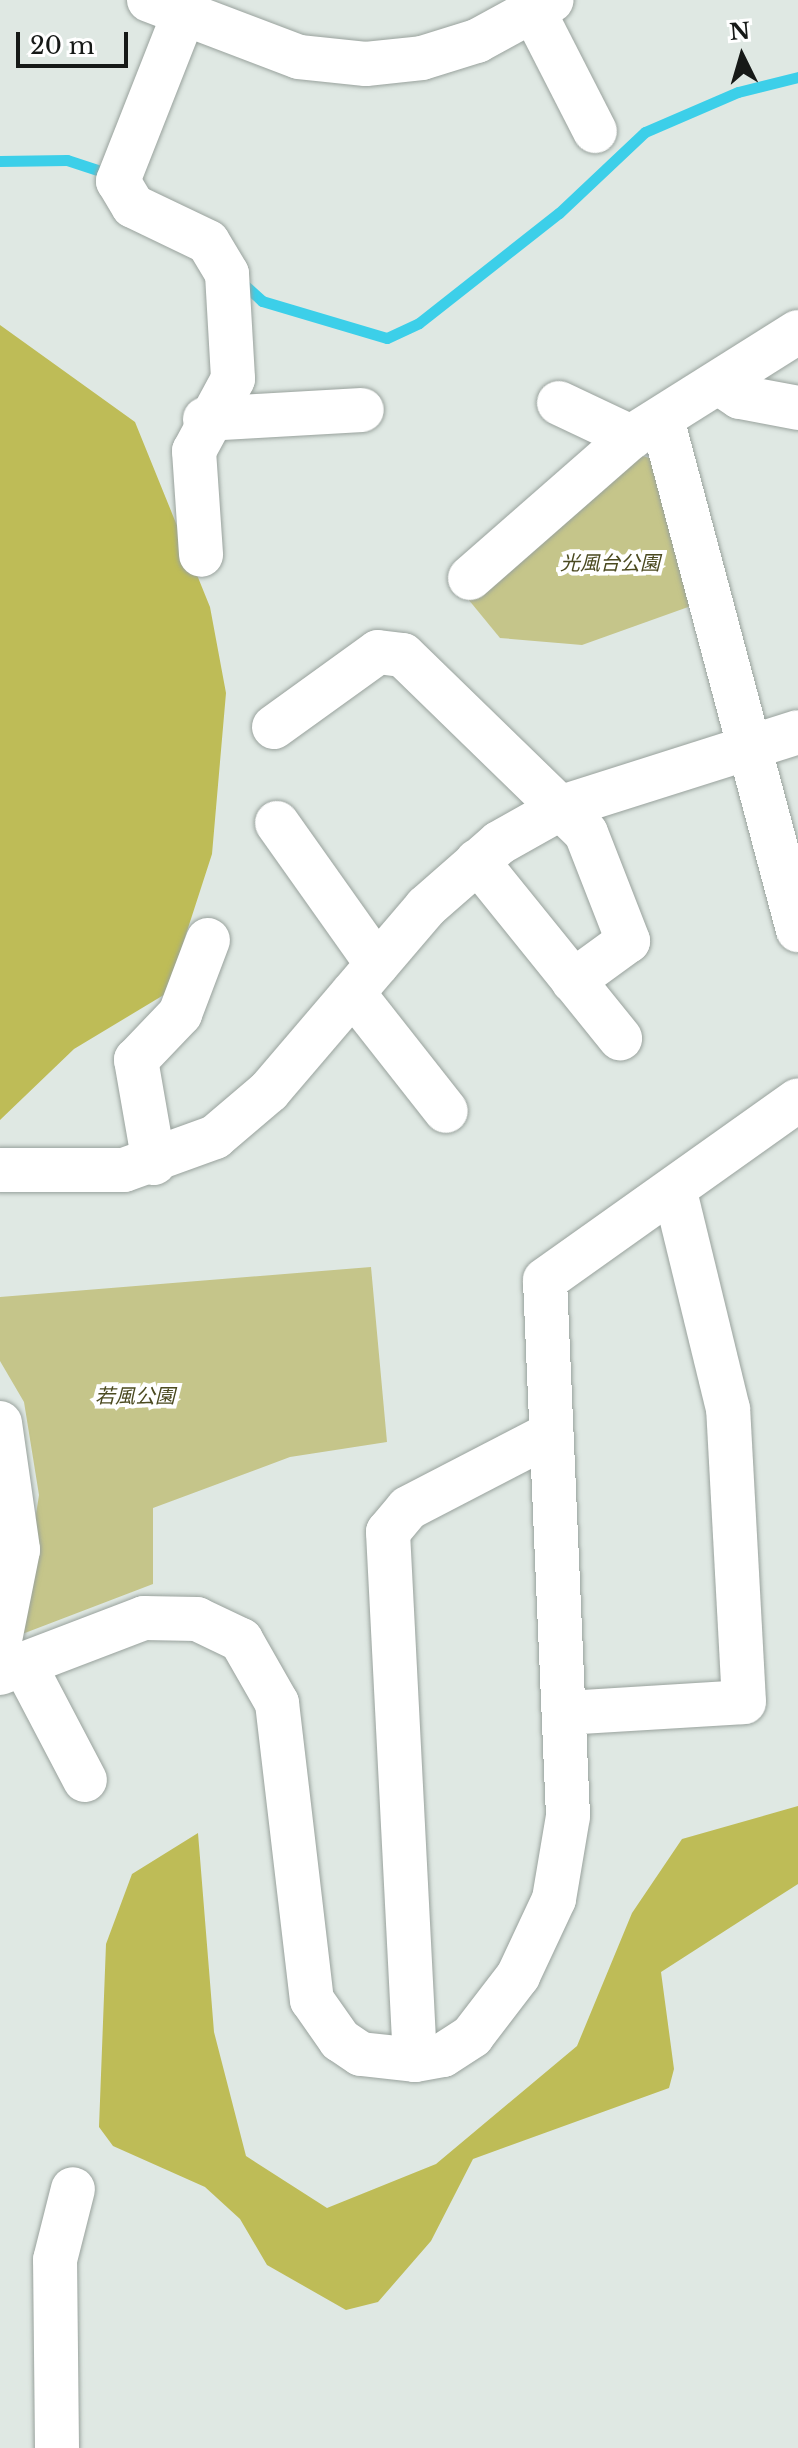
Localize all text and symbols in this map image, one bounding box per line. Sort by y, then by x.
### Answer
scale bar [20,16,132,66]
north arrow [702,16,782,96]
text: N [728,17,751,46]
text: 20 m [30,31,95,60]
park label: 光風台公園 [560,551,660,575]
park label: 若風公園 [95,1384,175,1408]

